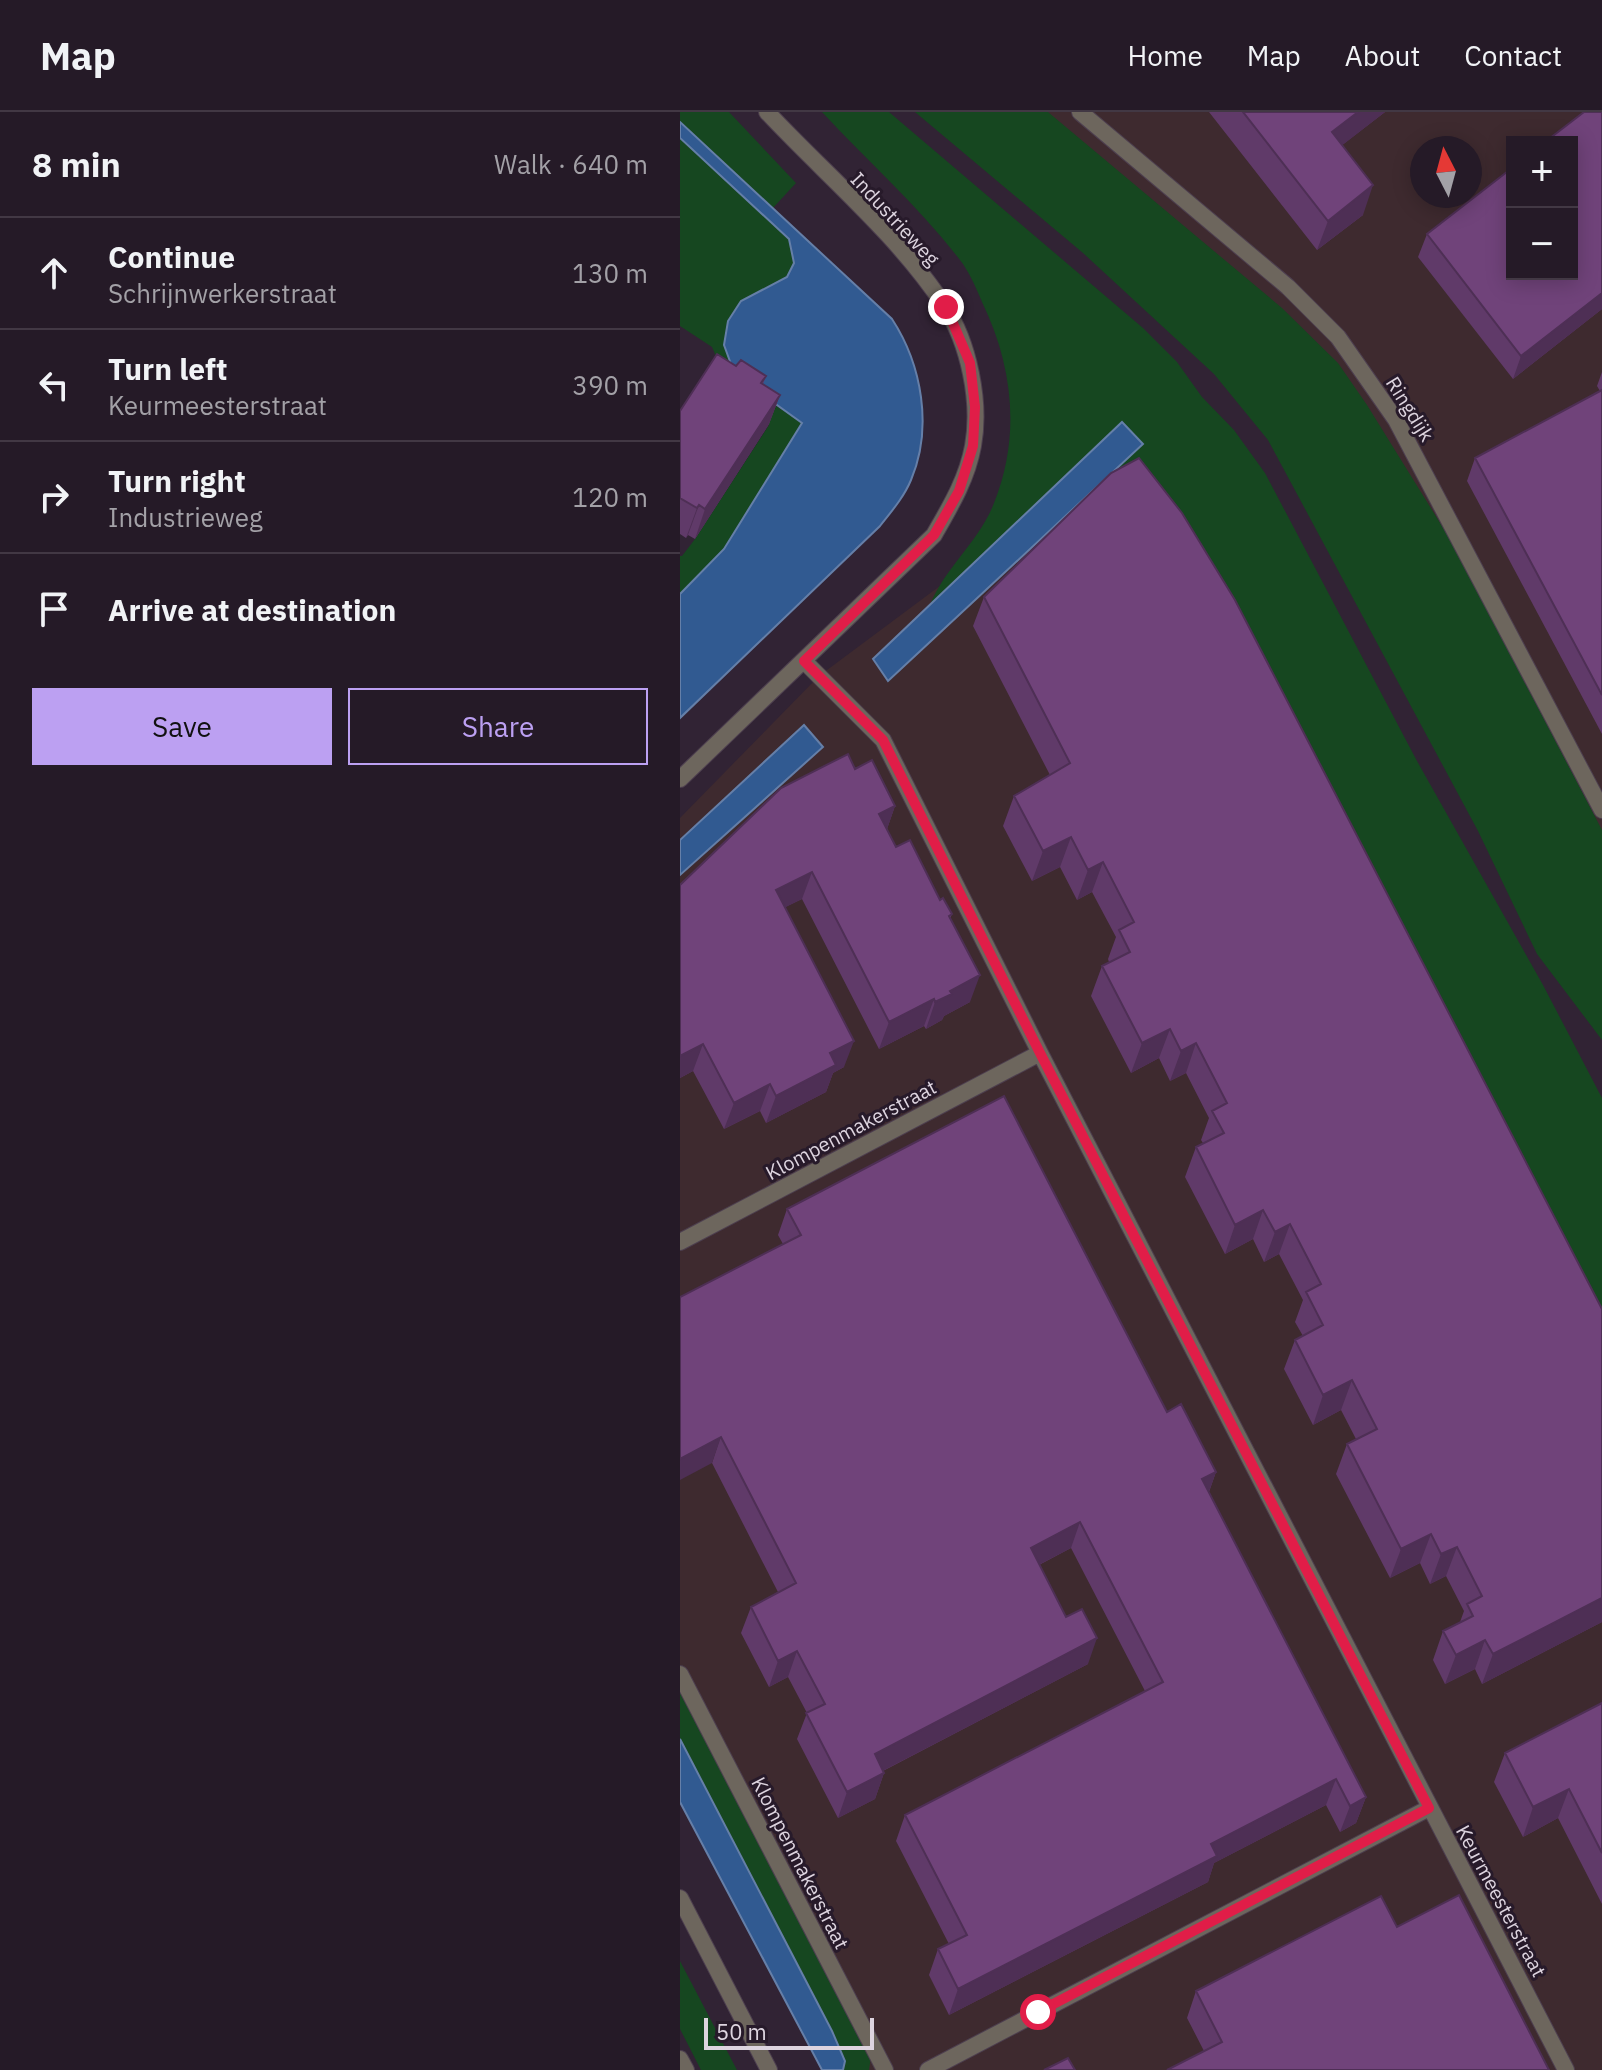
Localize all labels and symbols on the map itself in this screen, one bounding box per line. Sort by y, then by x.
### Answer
north arrow [1410,136,1482,208]
street label: Industrieweg [845,166,946,272]
route end [928,289,964,325]
street label: Ringdijk [1380,371,1441,447]
street label: Klompenmakerstraat [761,1073,941,1186]
street label: Klompenmakerstraat [745,1772,856,1953]
street label: Keurmeesterstraat [1450,1820,1553,1981]
route start [1020,1994,1056,2030]
scale bar [704,2014,874,2050]

